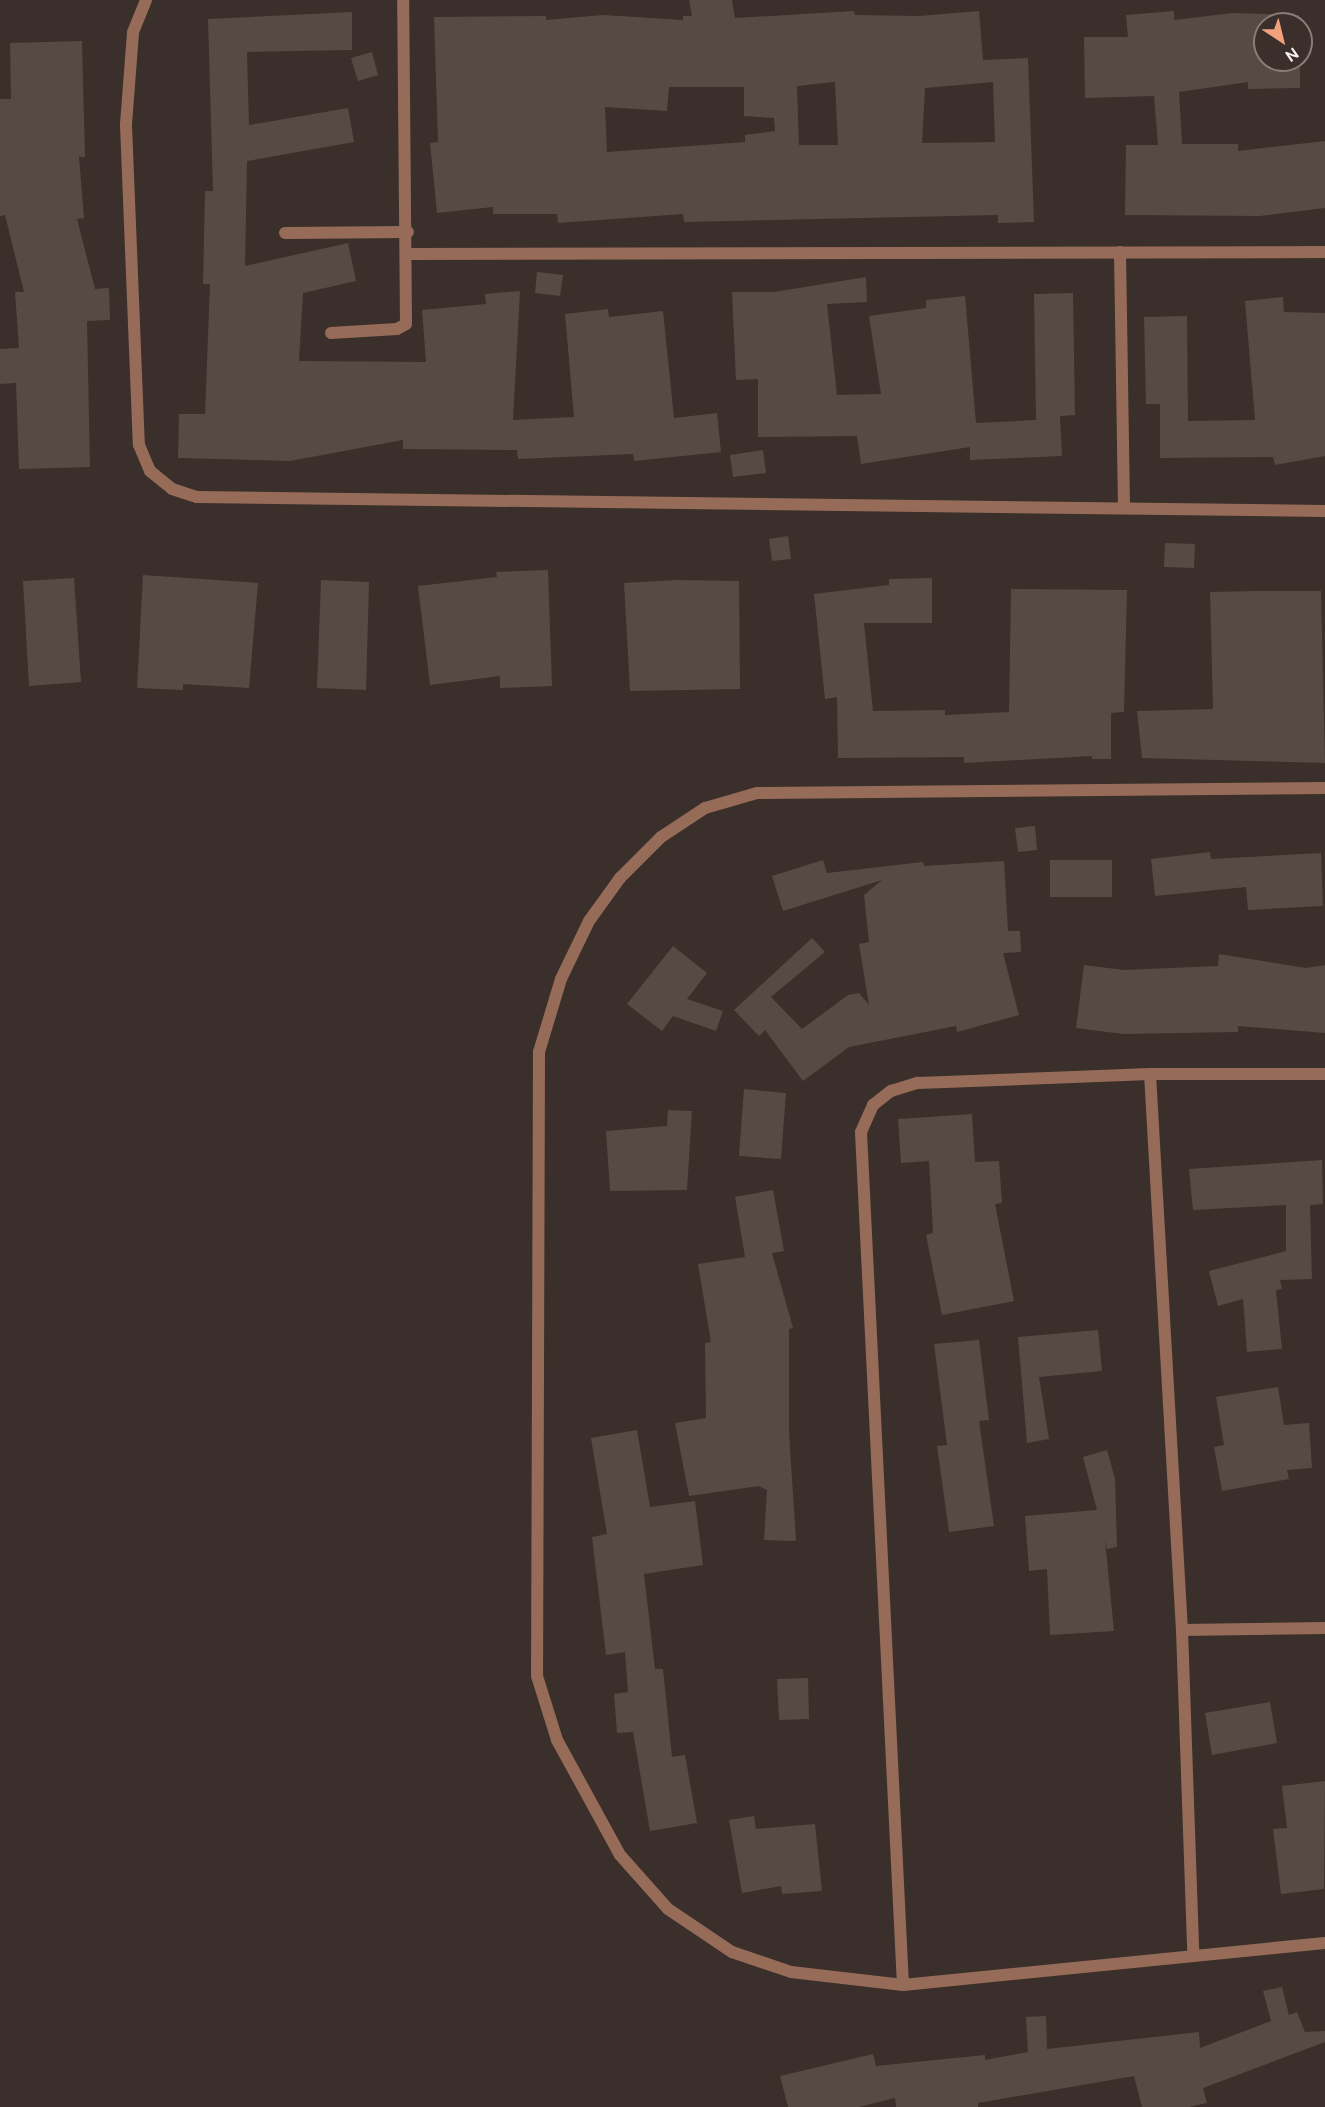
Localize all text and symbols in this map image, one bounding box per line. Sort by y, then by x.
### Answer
north arrow [1253,12,1313,72]
text: N [1282,44,1302,66]

